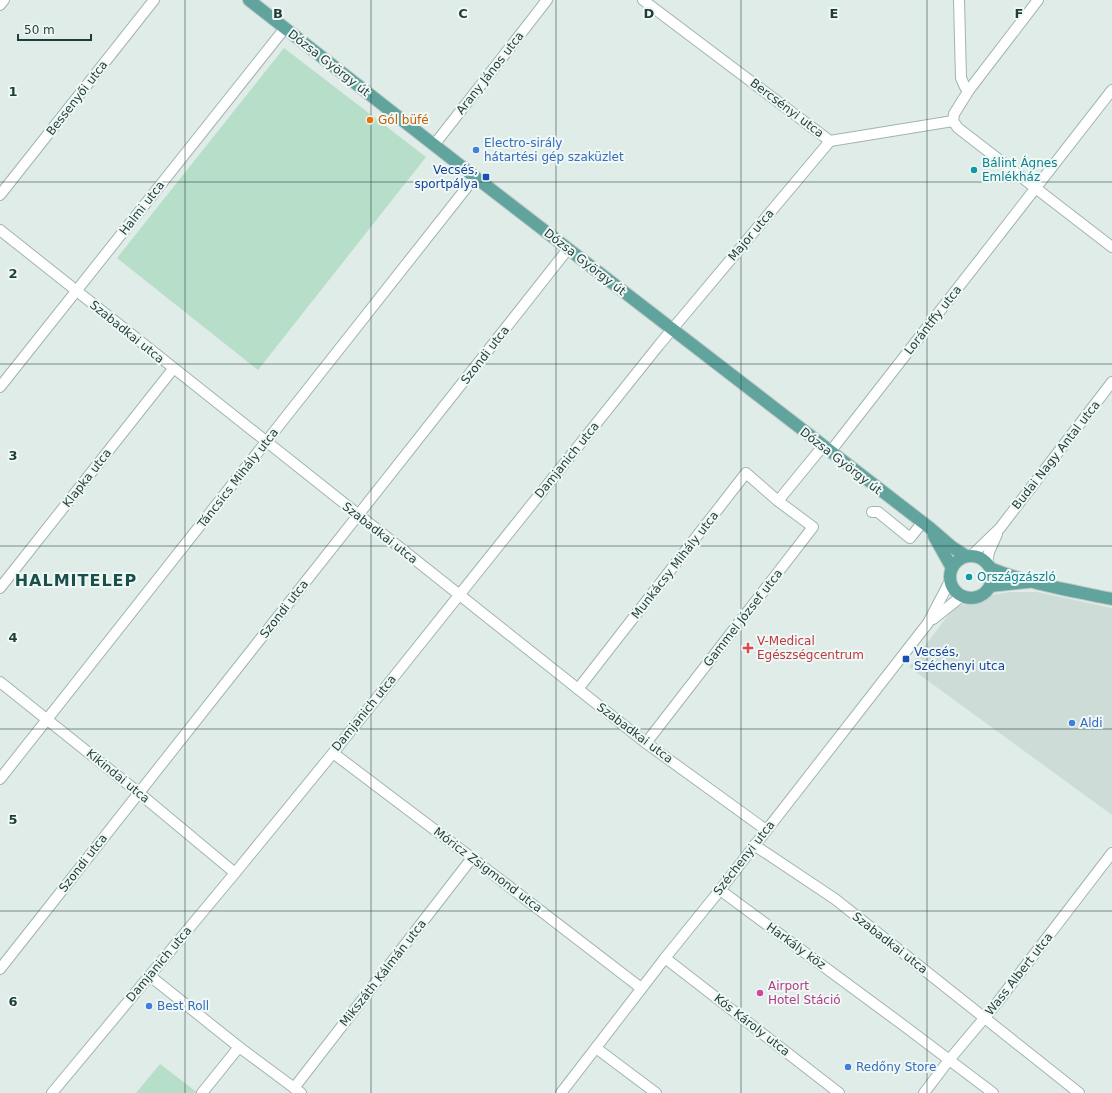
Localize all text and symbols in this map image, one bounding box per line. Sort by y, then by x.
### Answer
text: B [273,6,283,21]
text: C [458,6,468,21]
text: D [644,6,655,21]
text: E [830,6,838,21]
text: F [1015,6,1023,21]
scale bar [18,16,91,42]
text: 50 m [24,23,55,37]
street label: Dózsa György út [285,27,373,99]
street label: Arany János utca [453,29,527,117]
street label: Bessenyői utca [43,58,111,138]
street label: Bercsényi utca [747,76,827,140]
text: 1 [8,84,18,99]
place label: Gól büfé [378,113,429,127]
marker: Gól büfé [365,115,375,125]
place label: Electro-sirály hátartési gép szaküzlet [484,136,624,164]
marker: Electro-sirály hátartési gép szaküzlet [471,145,481,155]
place label: Bálint Ágnes Emlékház [982,155,1057,184]
place label: Vecsés, sportpálya [414,163,478,191]
marker: Bálint Ágnes Emlékház [969,165,979,175]
marker: Vecsés, sportpálya [481,172,491,182]
street label: Halmi utca [117,178,167,238]
street label: Major utca [725,206,777,264]
street label: Dózsa György út [541,226,629,298]
text: 2 [8,266,18,281]
street label: Lorántffy utca [902,283,964,357]
street label: Szabadkai utca [87,298,167,366]
street label: Szondi utca [458,323,512,387]
street label: Budai Nagy Antal utca [1009,398,1103,512]
street label: Damjanich utca [532,419,602,501]
street label: Táncsics Mihály utca [194,425,281,531]
street label: Dózsa György út [797,425,885,497]
street label: Klapka utca [60,446,114,510]
text: 3 [8,448,18,463]
street label: Szabadkai utca [340,499,420,567]
street label: Munkácsy Mihály utca [629,508,721,622]
street label: Gammel József utca [701,567,785,669]
place label: Országzászló [977,570,1056,584]
district label: HALMITELEP [15,571,137,590]
marker: Országzászló [964,572,974,582]
street label: Szondi utca [257,577,311,641]
text: 4 [8,630,18,645]
place label: V-Medical Egészségcentrum [757,634,864,662]
marker: V-Medical Egészségcentrum [742,642,754,654]
place label: Vecsés, Széchenyi utca [914,645,1005,673]
marker: Vecsés, Széchenyi utca [901,654,911,664]
street label: Damjanich utca [329,672,399,754]
street label: Szabadkai utca [594,700,676,766]
place label: Aldi [1080,716,1103,730]
marker: Aldi [1067,718,1077,728]
street label: Kikindai utca [83,746,153,806]
text: 5 [8,812,18,827]
street label: Széchenyi utca [710,818,778,898]
street label: Móricz Zsigmond utca [431,825,545,915]
street label: Szondi utca [56,831,110,895]
street label: Szabadkai utca [850,909,930,977]
street label: Mikszáth Kálmán utca [337,917,429,1029]
street label: Harkály köz [764,920,828,972]
street label: Damjanich utca [123,923,195,1005]
street label: Wass Albert utca [982,930,1056,1018]
place label: Airport Hotel Stáció [768,979,841,1007]
marker: Airport Hotel Stáció [755,988,765,998]
street label: Kós Károly utca [711,991,793,1059]
text: 6 [8,994,18,1009]
place label: Best Roll [157,999,209,1013]
marker: Best Roll [144,1001,154,1011]
place label: Redőny Store [856,1060,936,1074]
marker: Redőny Store [843,1062,853,1072]

